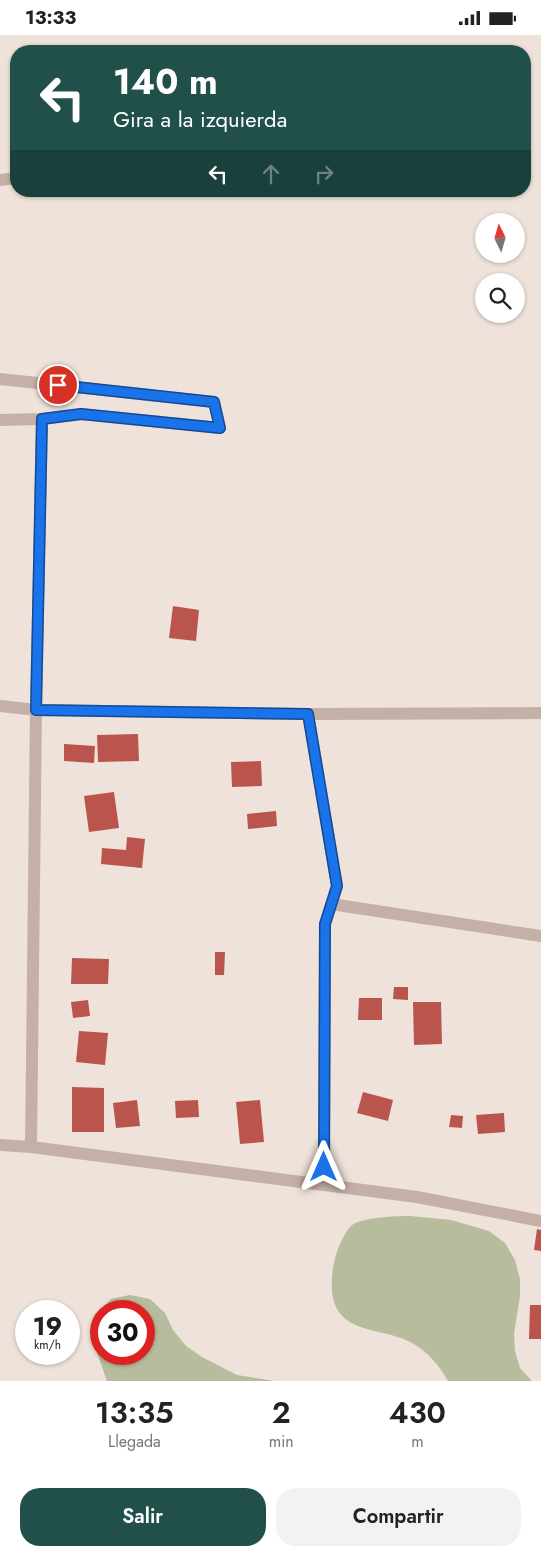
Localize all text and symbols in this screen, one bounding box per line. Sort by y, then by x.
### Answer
text: 13:33 [25,4,76,31]
text: 140 m [113,57,218,107]
icon: left [30,65,95,130]
text: Gira a la izquierda [113,103,287,135]
icon: left [204,160,232,188]
icon: ahead [257,160,285,188]
icon: right [310,160,338,188]
north arrow [475,213,525,263]
map controls [475,213,525,323]
button: search [475,273,525,323]
pin [37,364,79,406]
icon: arrive [44,371,72,399]
position arrow [297,1140,349,1192]
speed limit sign: 30 [90,1300,155,1365]
text: 19 [33,1308,62,1344]
text: km/h [34,1336,61,1354]
text: 13:35 [95,1391,174,1434]
text: 2 [272,1391,291,1434]
text: 430 [389,1391,446,1434]
text: Llegada [108,1430,161,1453]
text: min [269,1430,294,1453]
text: m [411,1430,424,1453]
button: Salir [20,1488,266,1546]
button: Compartir [276,1488,521,1546]

